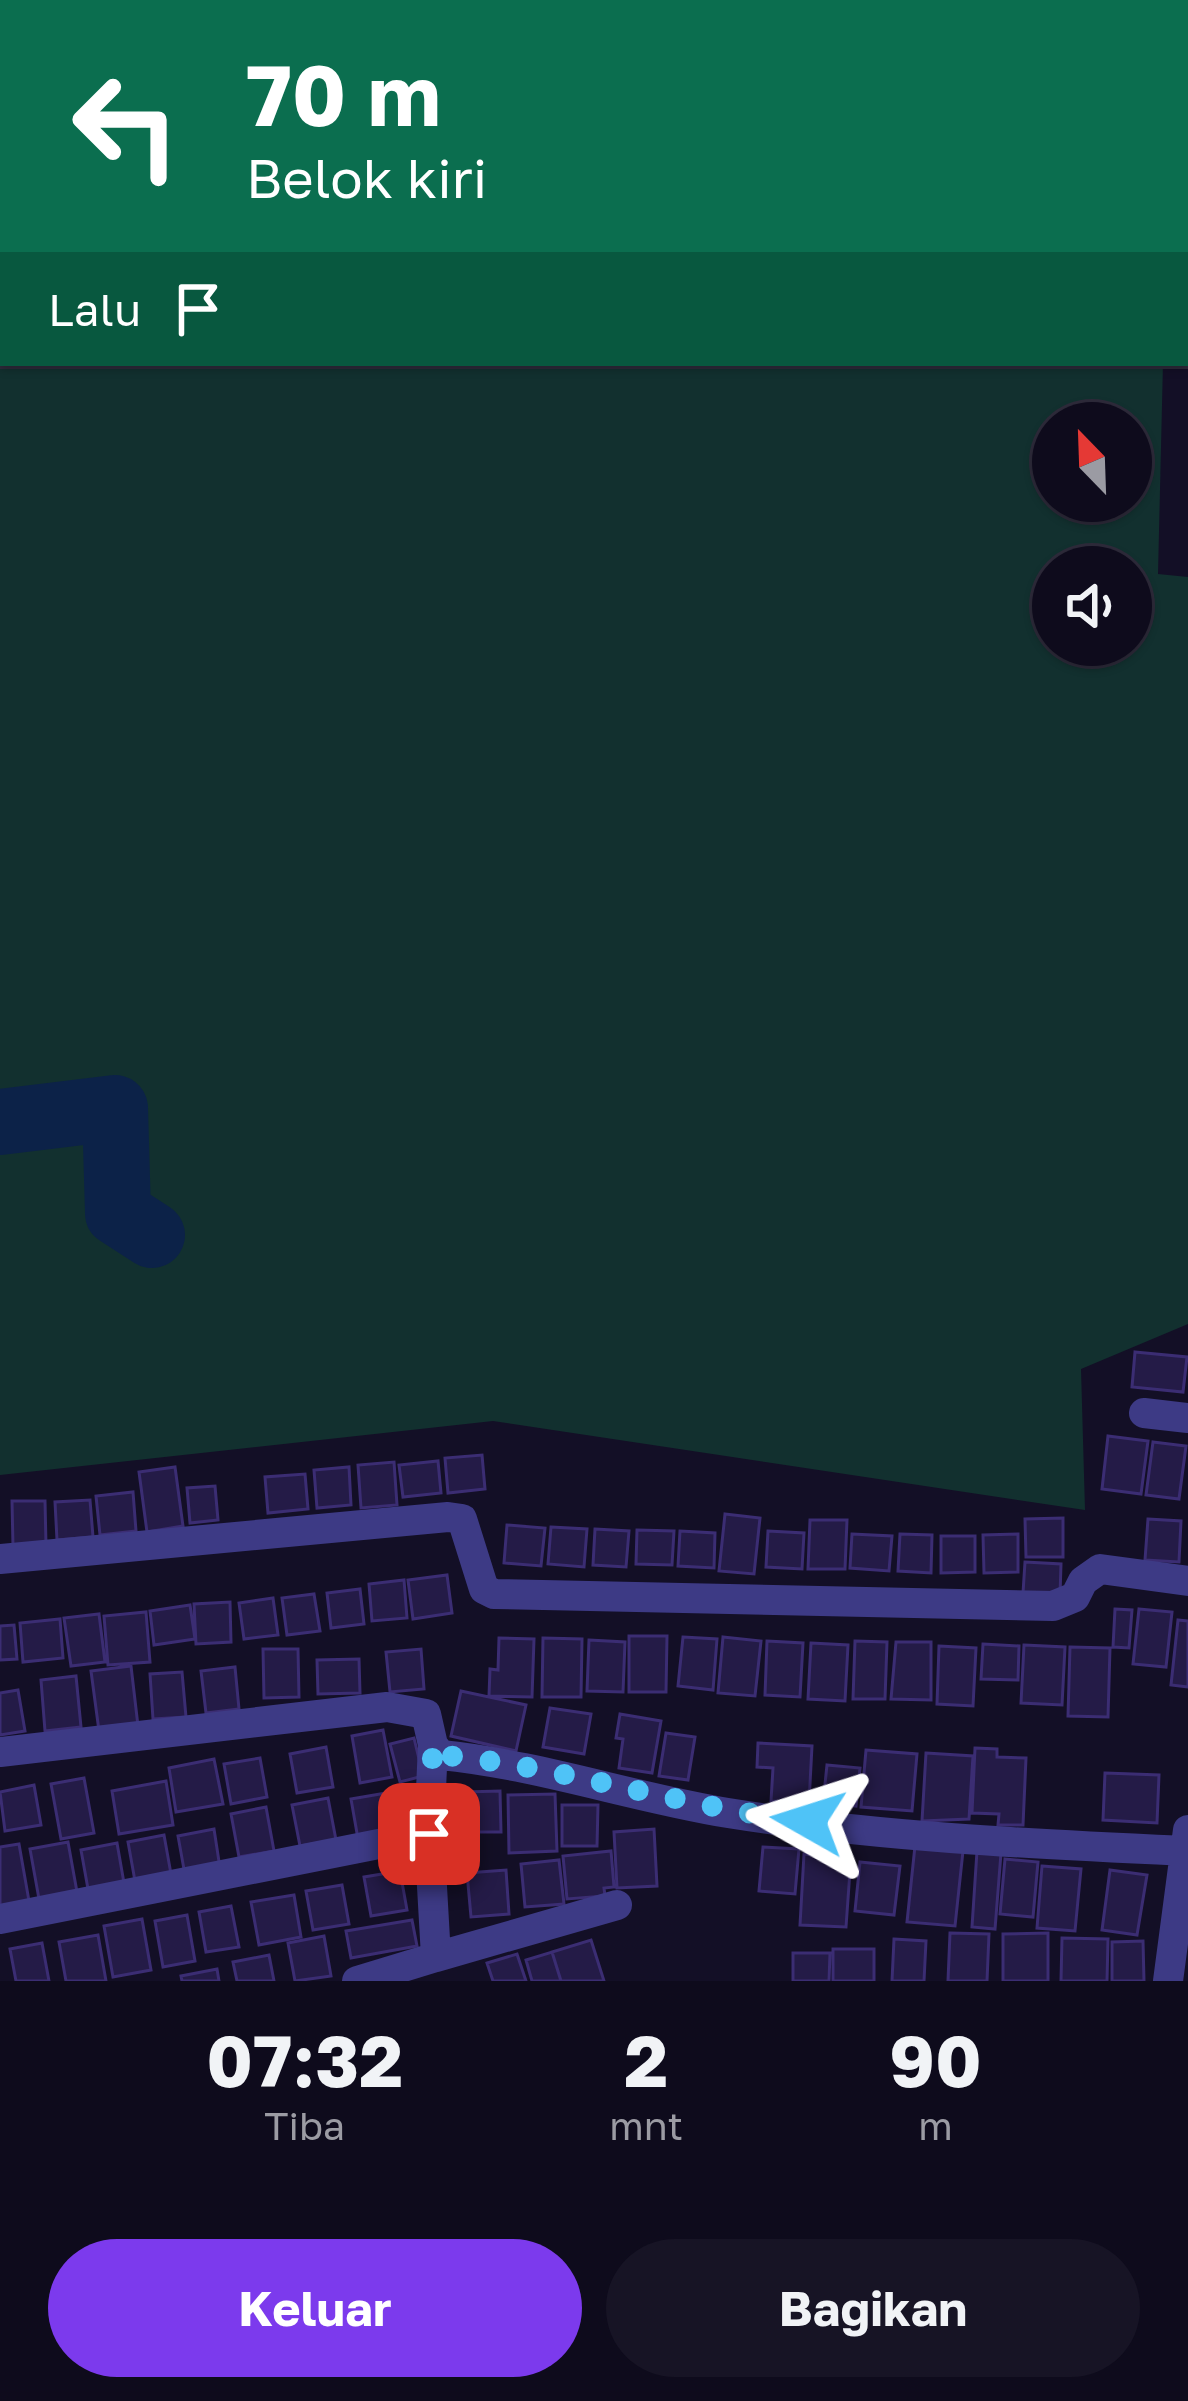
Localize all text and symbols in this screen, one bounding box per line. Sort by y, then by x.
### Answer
text: 70 m [246,44,441,144]
icon: left [48,48,204,204]
text: Belok kiri [246,145,487,210]
icon: arrive [165,276,231,342]
text: Lalu [48,282,141,336]
north arrow [1032,402,1152,522]
map controls [1032,402,1152,666]
button: sound [1032,546,1152,666]
position arrow [745,1758,871,1884]
pin [378,1783,480,1885]
icon: arrive [396,1801,462,1867]
text: 07:32 [206,2016,403,2103]
text: 2 [624,2016,668,2103]
text: 90 [889,2016,982,2103]
text: Tiba [264,2102,345,2149]
text: mnt [609,2102,683,2149]
text: m [918,2102,953,2149]
button: Keluar [48,2239,582,2377]
button: Bagikan [606,2239,1140,2377]

